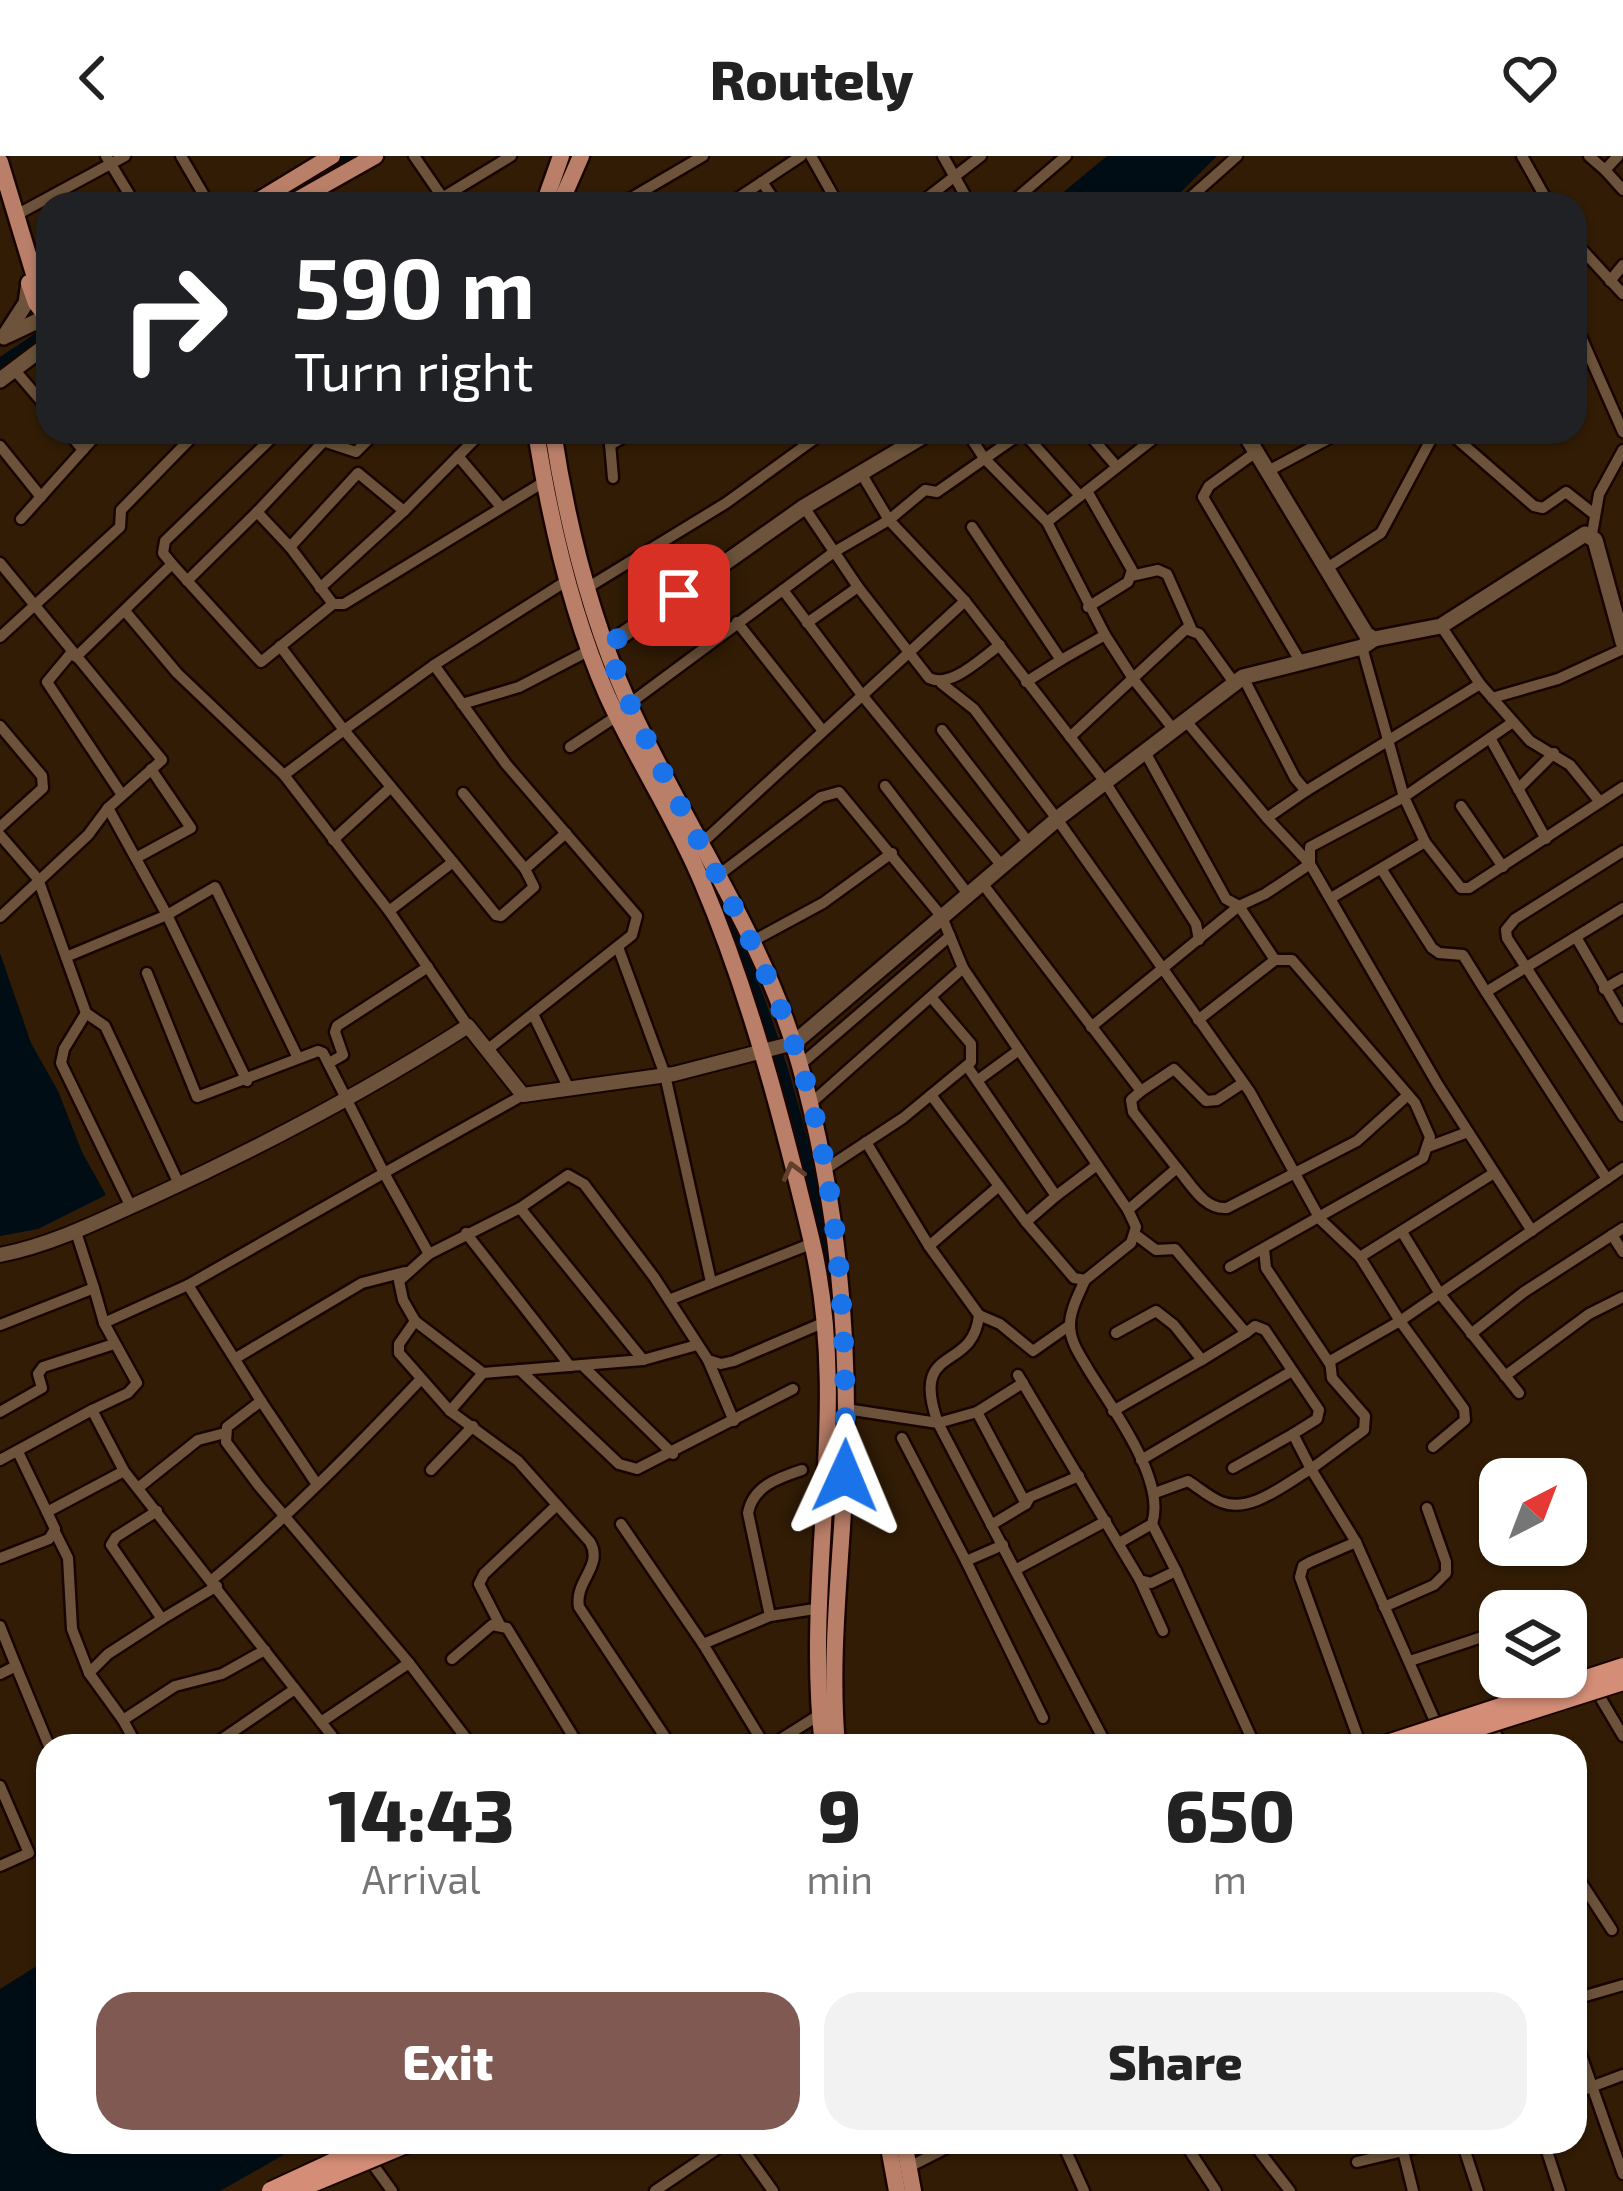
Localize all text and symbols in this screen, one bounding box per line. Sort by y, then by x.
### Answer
icon: back [60,45,126,111]
icon: heart [1497,45,1563,111]
text: Routely [710,46,913,111]
text: 590 m [294,235,535,336]
icon: right [96,240,252,396]
text: Turn right [294,337,534,402]
pin [628,544,730,646]
icon: arrive [646,562,712,628]
one-way arrow [783,1162,808,1182]
position arrow [782,1413,908,1539]
north arrow [1479,1458,1587,1566]
map controls [1479,1458,1587,1698]
button: layers [1479,1590,1587,1698]
text: 14:43 [328,1770,514,1856]
text: 9 [818,1770,861,1856]
text: 650 [1165,1770,1295,1856]
text: Arrival [362,1855,481,1902]
text: min [806,1855,873,1902]
text: m [1213,1855,1247,1902]
button: Exit [96,1992,800,2130]
button: Share [824,1992,1527,2130]

